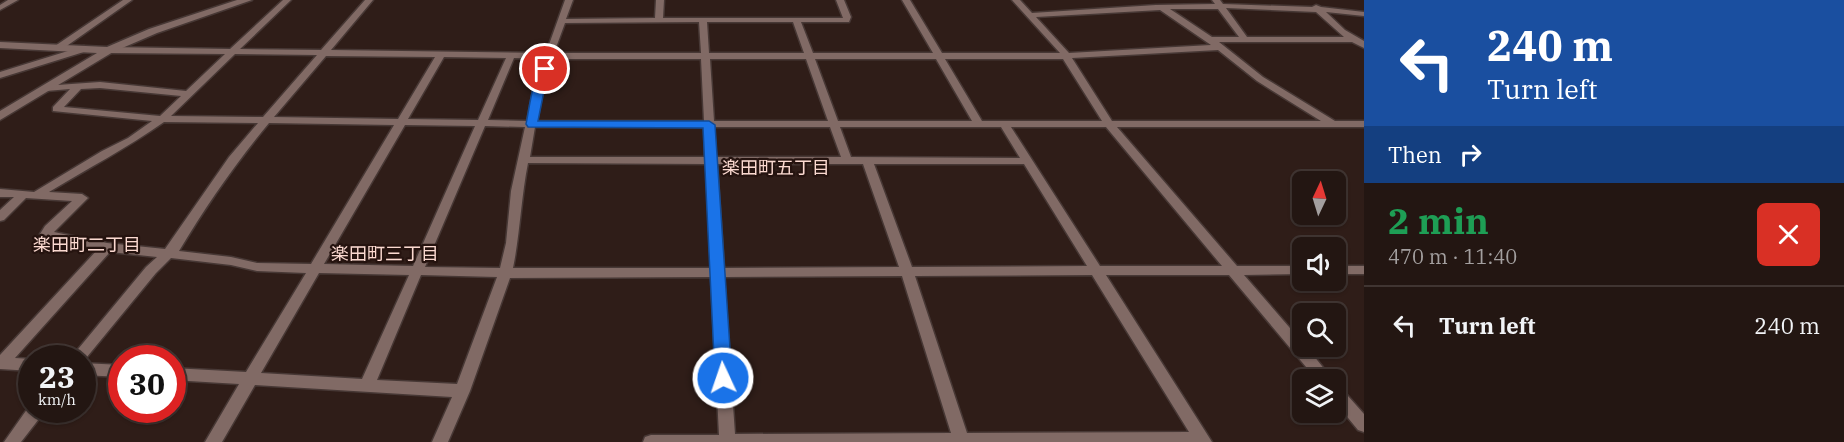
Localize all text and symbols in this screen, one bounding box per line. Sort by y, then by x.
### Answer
text: 240 m [1487,18,1613,73]
icon: left [1388,24,1466,102]
pin [519,43,570,94]
icon: arrive [528,52,561,85]
text: Turn left [1487,71,1598,106]
icon: right [1454,138,1487,171]
text: Then [1388,140,1442,169]
district label: 楽田町五丁目 [722,156,830,179]
north arrow [1292,171,1346,225]
map controls [1292,171,1346,423]
text: 2 min [1388,197,1489,244]
button: close [1757,203,1820,266]
district label: 楽田町二丁目 [33,233,141,256]
button: sound [1292,237,1346,291]
district label: 楽田町三丁目 [331,242,439,265]
text: 470 m · 11:40 [1388,243,1517,270]
button: search [1292,303,1346,357]
icon: left [1388,309,1421,342]
text: Turn left [1439,311,1535,340]
text: 240 m [1754,311,1820,340]
speed limit sign: 30 [108,345,186,423]
position arrow [691,346,755,410]
text: 23 [39,357,75,396]
button: layers [1292,369,1346,423]
text: km/h [38,390,76,409]

